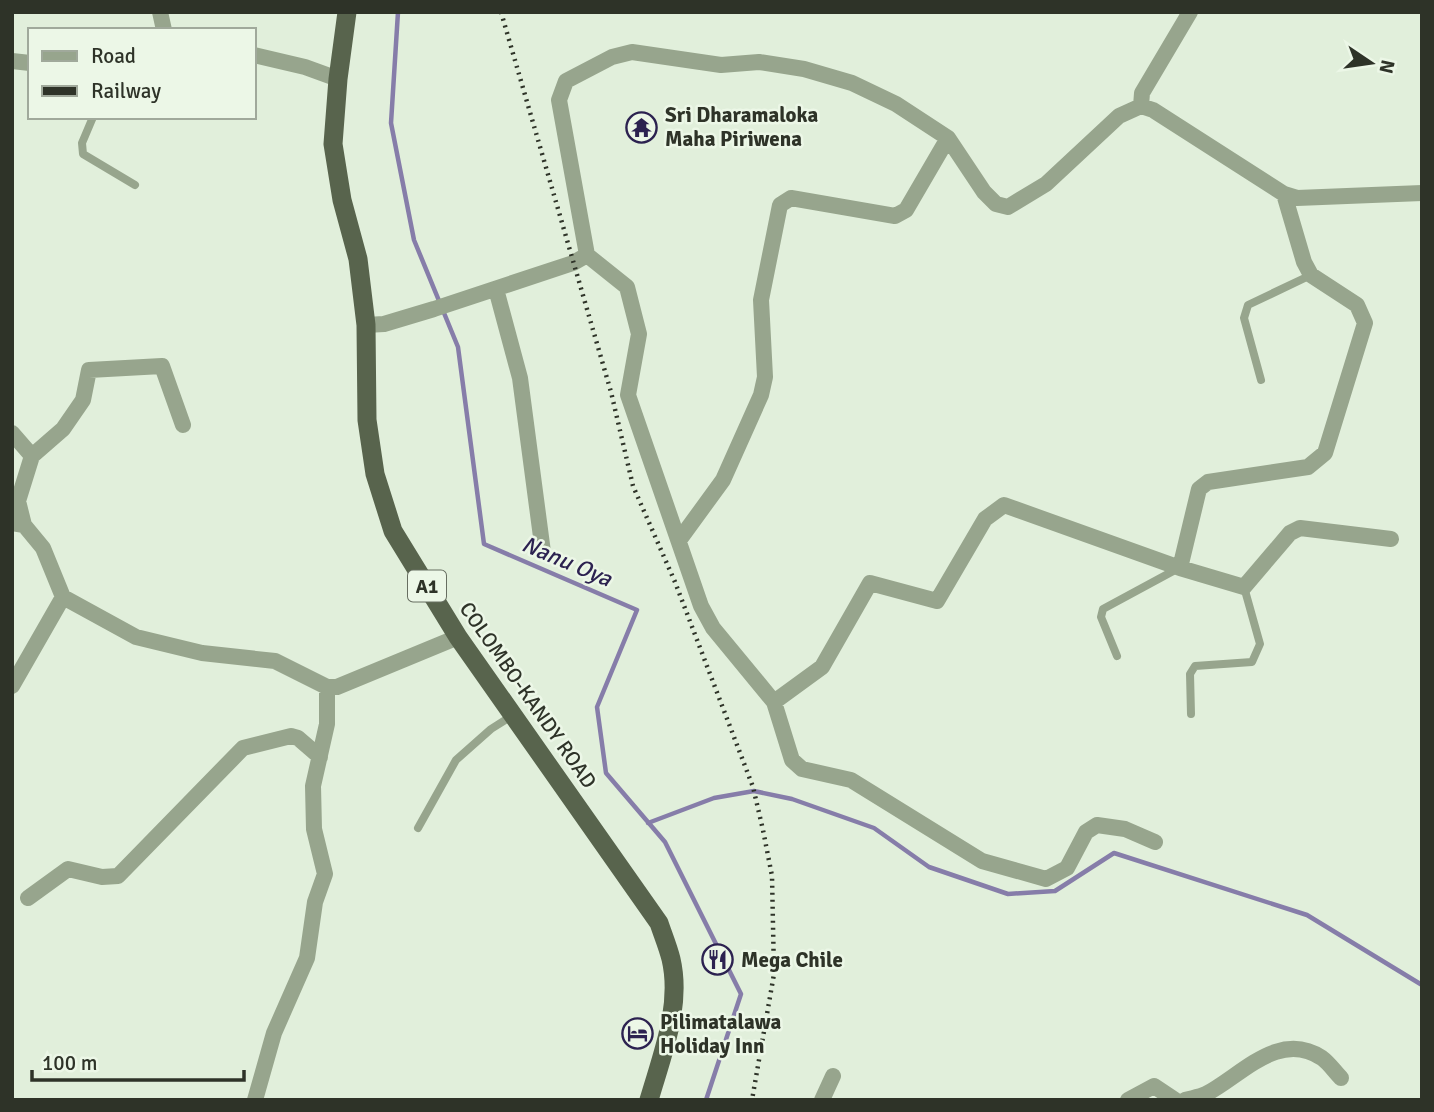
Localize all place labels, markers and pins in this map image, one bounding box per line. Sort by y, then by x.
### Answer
place label: Sri Dharamaloka Maha Piriwena [665,102,818,152]
temple icon: Sri Dharamaloka Maha Piriwena [625,110,659,144]
restaurant icon: Mega Chile [701,943,735,977]
place label: Mega Chile [741,947,843,973]
place label: Pilimatalawa Holiday Inn [660,1009,781,1059]
hotel icon: Pilimatalawa Holiday Inn [620,1017,654,1051]

